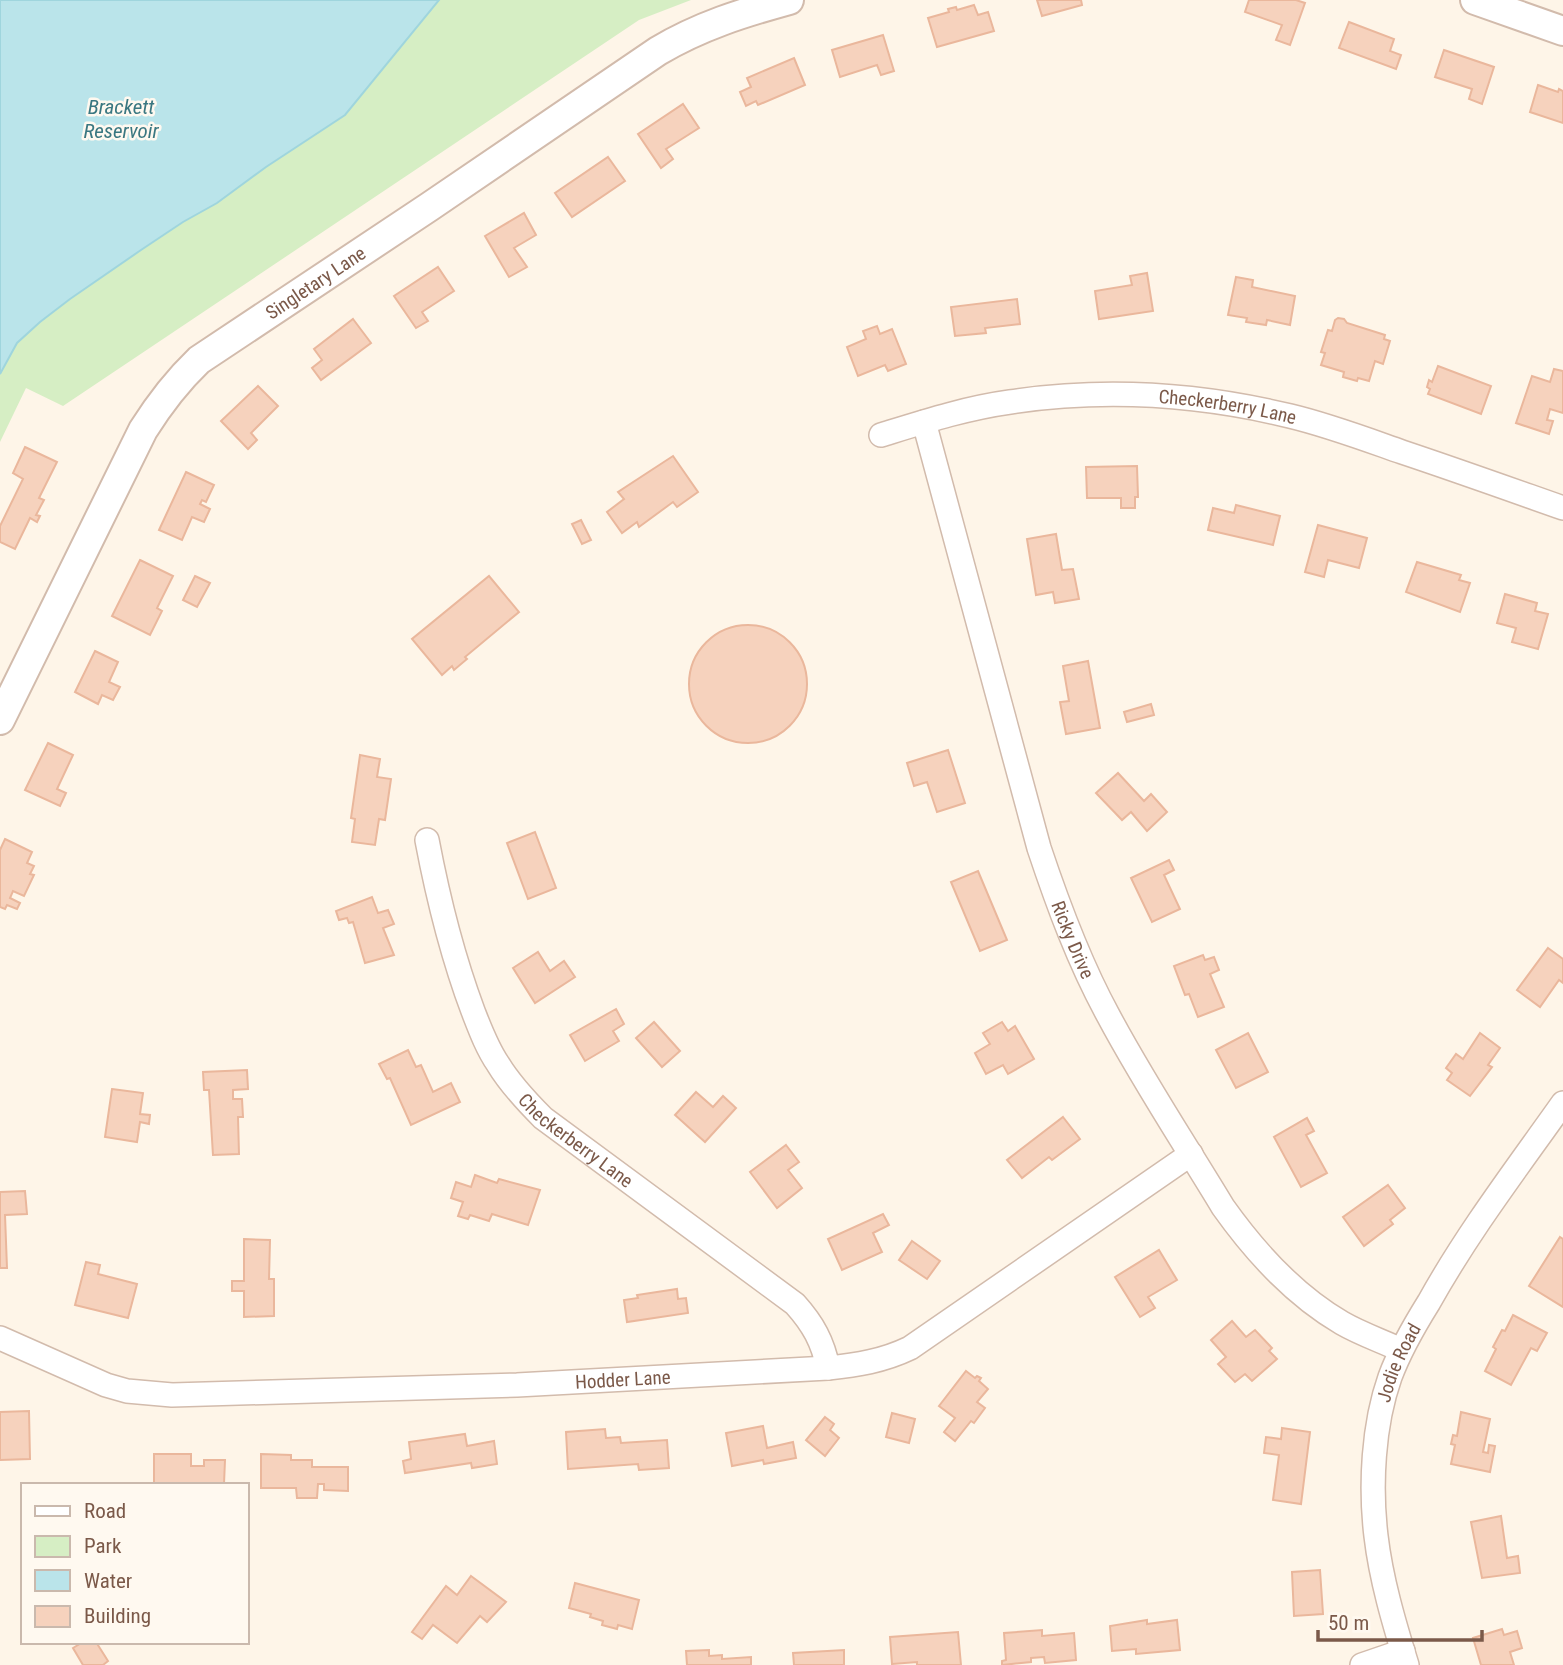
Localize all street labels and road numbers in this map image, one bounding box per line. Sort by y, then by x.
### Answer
street label: Singletary Lane [261,241,370,325]
street label: Checkerberry Lane [1158,385,1299,429]
street label: Ricky Drive [1046,898,1099,983]
street label: Checkerberry Lane [513,1089,637,1193]
street label: Jodie Road [1372,1319,1426,1405]
street label: Hodder Lane [574,1366,671,1394]

